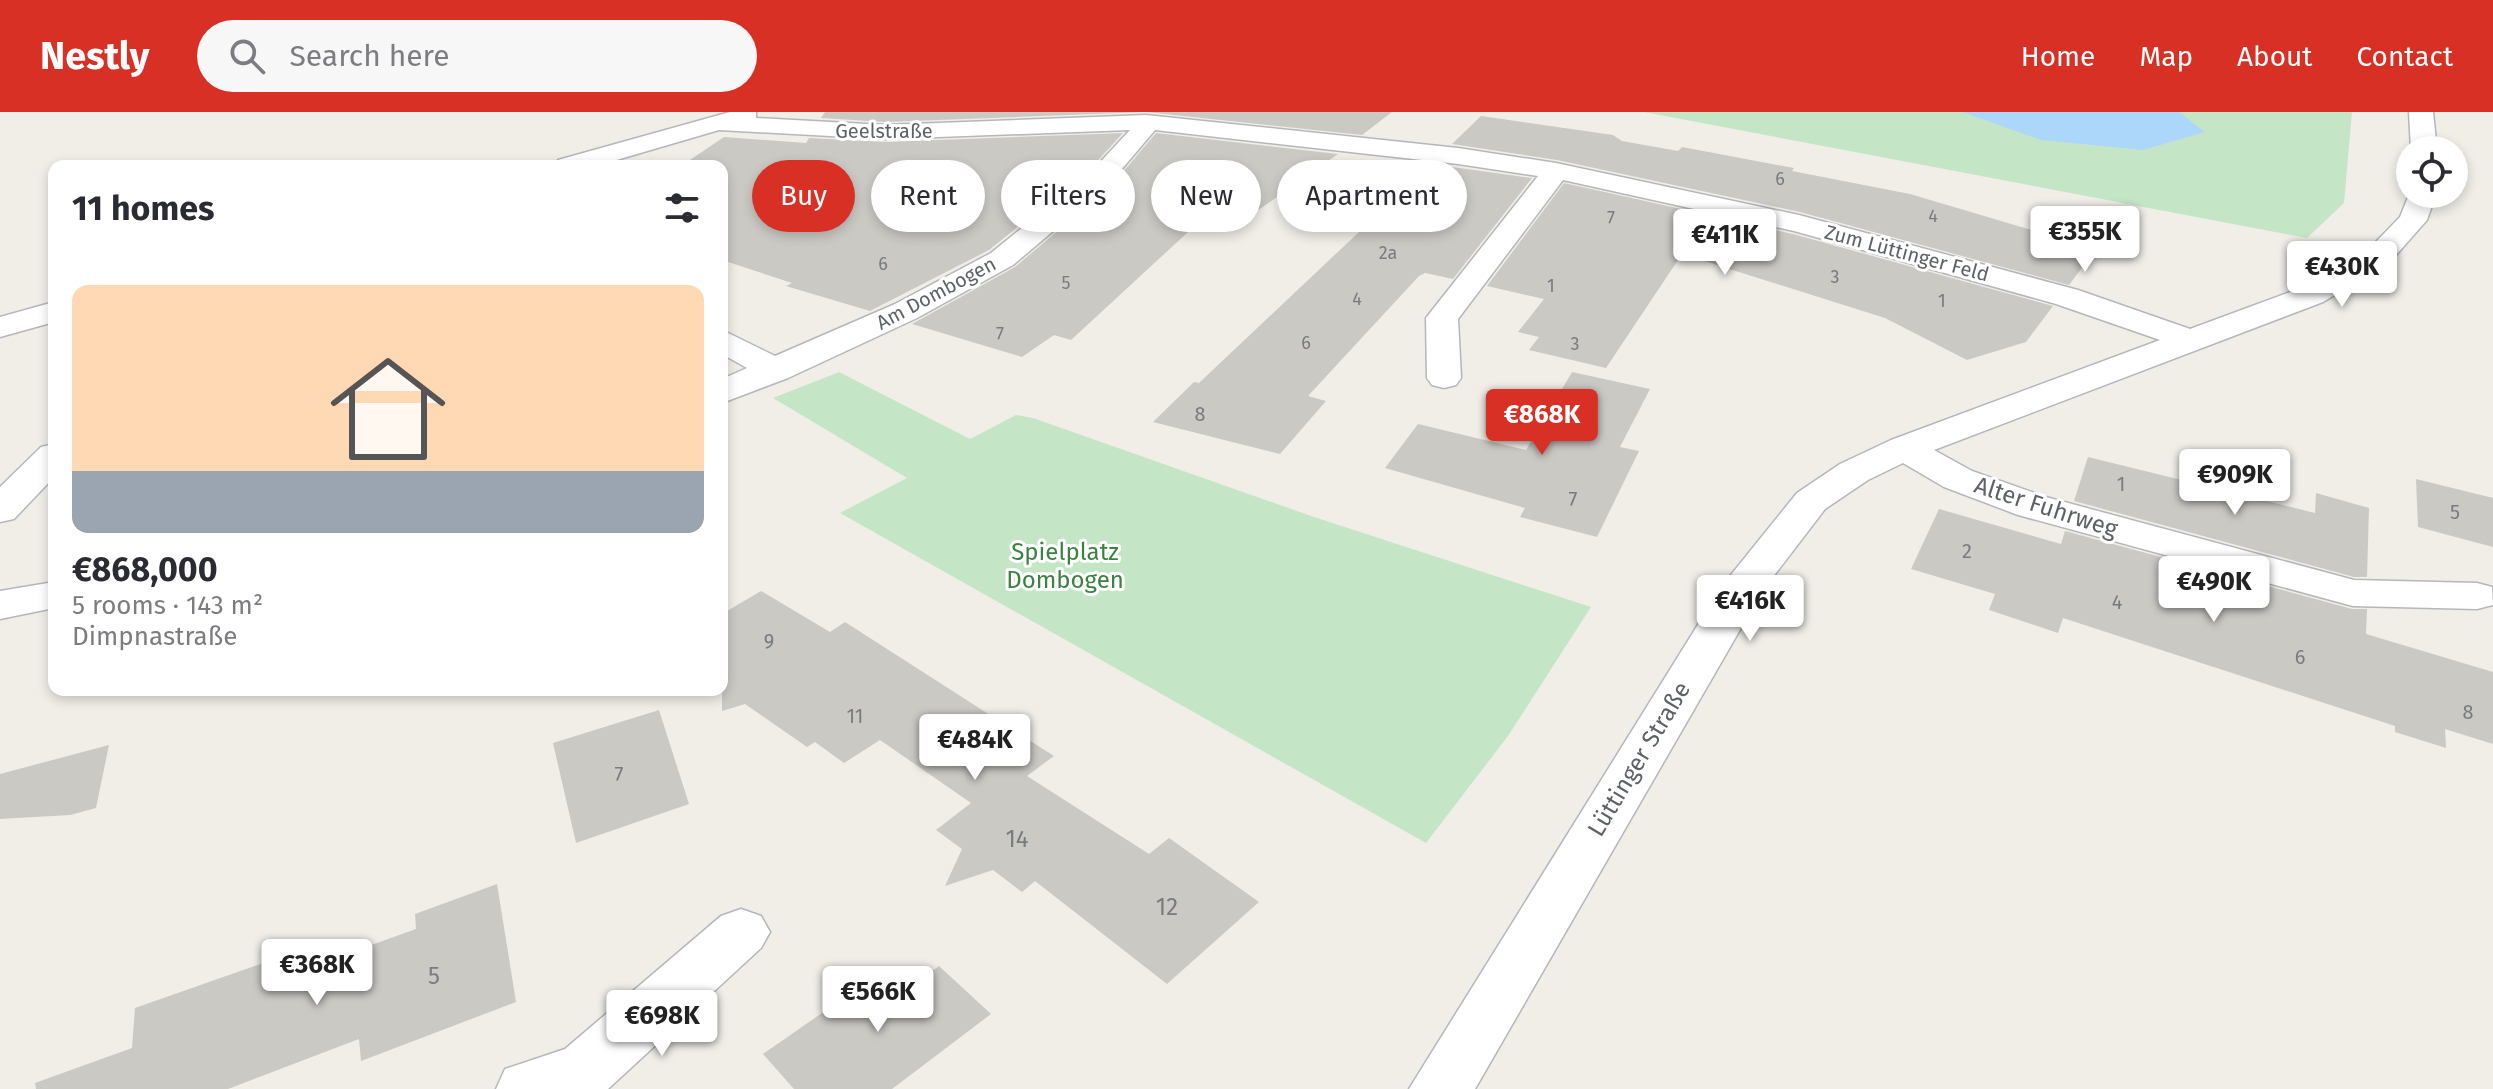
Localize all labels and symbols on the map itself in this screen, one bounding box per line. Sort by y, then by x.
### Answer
street label: Geelstraße [835,119,933,143]
house number: 6 [1775,168,1785,190]
house number: 4 [1928,205,1938,227]
pin: €355K [2029,206,2141,274]
house number: 7 [1607,207,1615,229]
pin: €411K [1669,209,1781,277]
street label: Zum Lüttinger Feld [1822,220,1992,286]
pin: €430K [2286,241,2398,309]
house number: 2a [1379,242,1397,264]
street label: Am Dombogen [872,251,1000,335]
house number: 6 [878,253,888,275]
house number: 3 [1831,266,1839,288]
house number: 5 [1061,272,1071,294]
house number: 1 [1547,275,1555,297]
house number: 4 [1352,288,1362,310]
house number: 1 [1938,290,1946,312]
house number: 7 [996,323,1004,345]
house number: 6 [1301,332,1311,354]
house number: 3 [1571,333,1579,355]
pin: €868K [1486,389,1598,457]
house number: 8 [1194,402,1206,426]
pin: €909K [2179,449,2291,517]
street label: Alter Fuhrweg [1971,471,2122,543]
house number: 1 [2117,472,2125,496]
house number: 7 [1569,487,1578,511]
house number: 5 [2450,500,2460,524]
park label: Spielplatz Dombogen [1006,538,1124,594]
house number: 2 [1962,539,1972,563]
pin: €490K [2158,556,2270,624]
pin: €416K [1694,575,1806,643]
house number: 4 [2112,590,2123,614]
house number: 9 [764,629,774,653]
house number: 6 [2295,645,2305,669]
street label: Lüttinger Straße [1582,677,1696,841]
house number: 8 [2462,700,2474,724]
house number: 11 [846,704,864,728]
pin: €484K [919,714,1031,782]
house number: 7 [615,762,624,786]
house number: 14 [1005,825,1029,853]
house number: 12 [1156,893,1178,921]
pin: €368K [261,939,373,1007]
house number: 5 [428,962,440,990]
pin: €566K [822,966,934,1034]
pin: €698K [606,990,718,1058]

